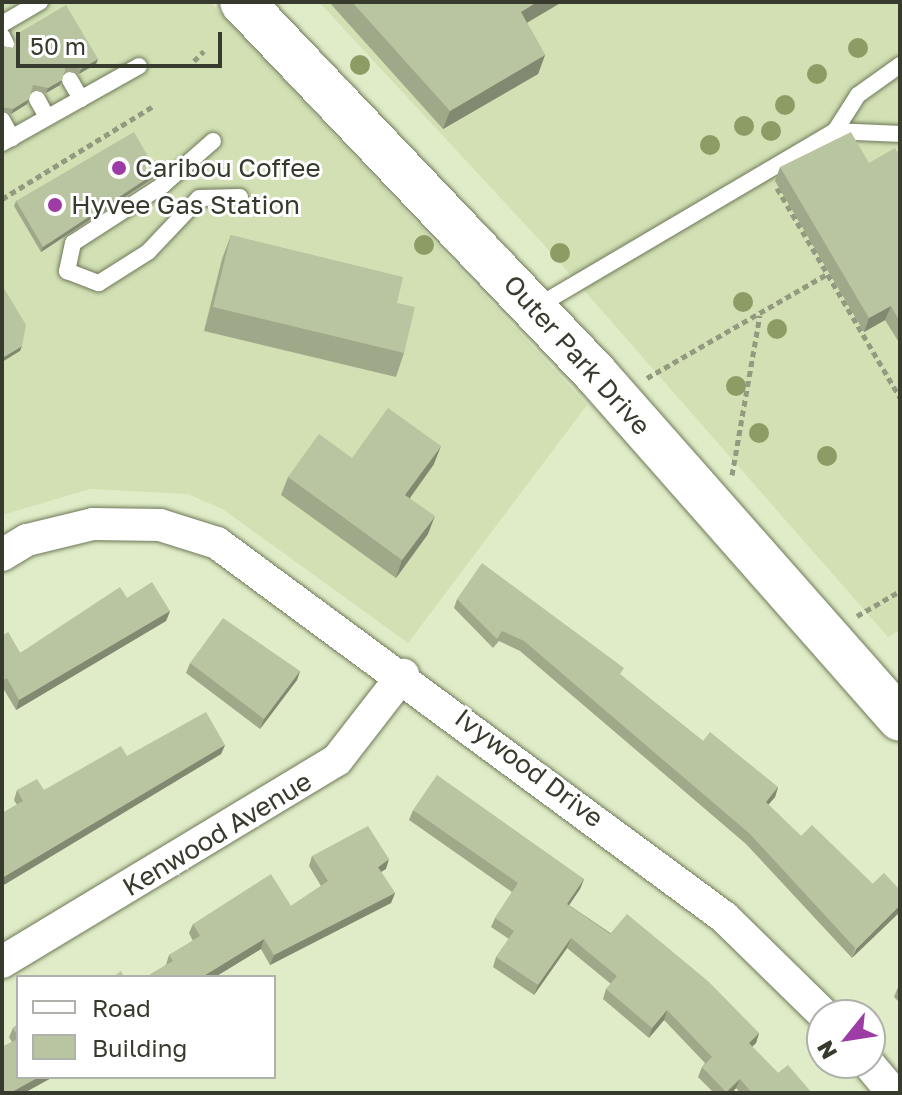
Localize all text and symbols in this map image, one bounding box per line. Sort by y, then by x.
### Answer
scale bar [20,16,226,66]
text: 50 m [30,31,86,60]
place label: Caribou Coffee [135,152,320,184]
marker: Caribou Coffee [110,159,128,177]
place label: Hyvee Gas Station [71,189,300,221]
marker: Hyvee Gas Station [46,196,64,214]
street label: Outer Park Drive [497,269,657,441]
street label: Ivywood Drive [449,702,609,834]
street label: Kenwood Avenue [117,765,317,903]
legend [16,975,276,1079]
text: Road [92,993,151,1022]
north arrow [806,999,886,1079]
text: Building [92,1033,187,1062]
text: N [811,1036,842,1064]

